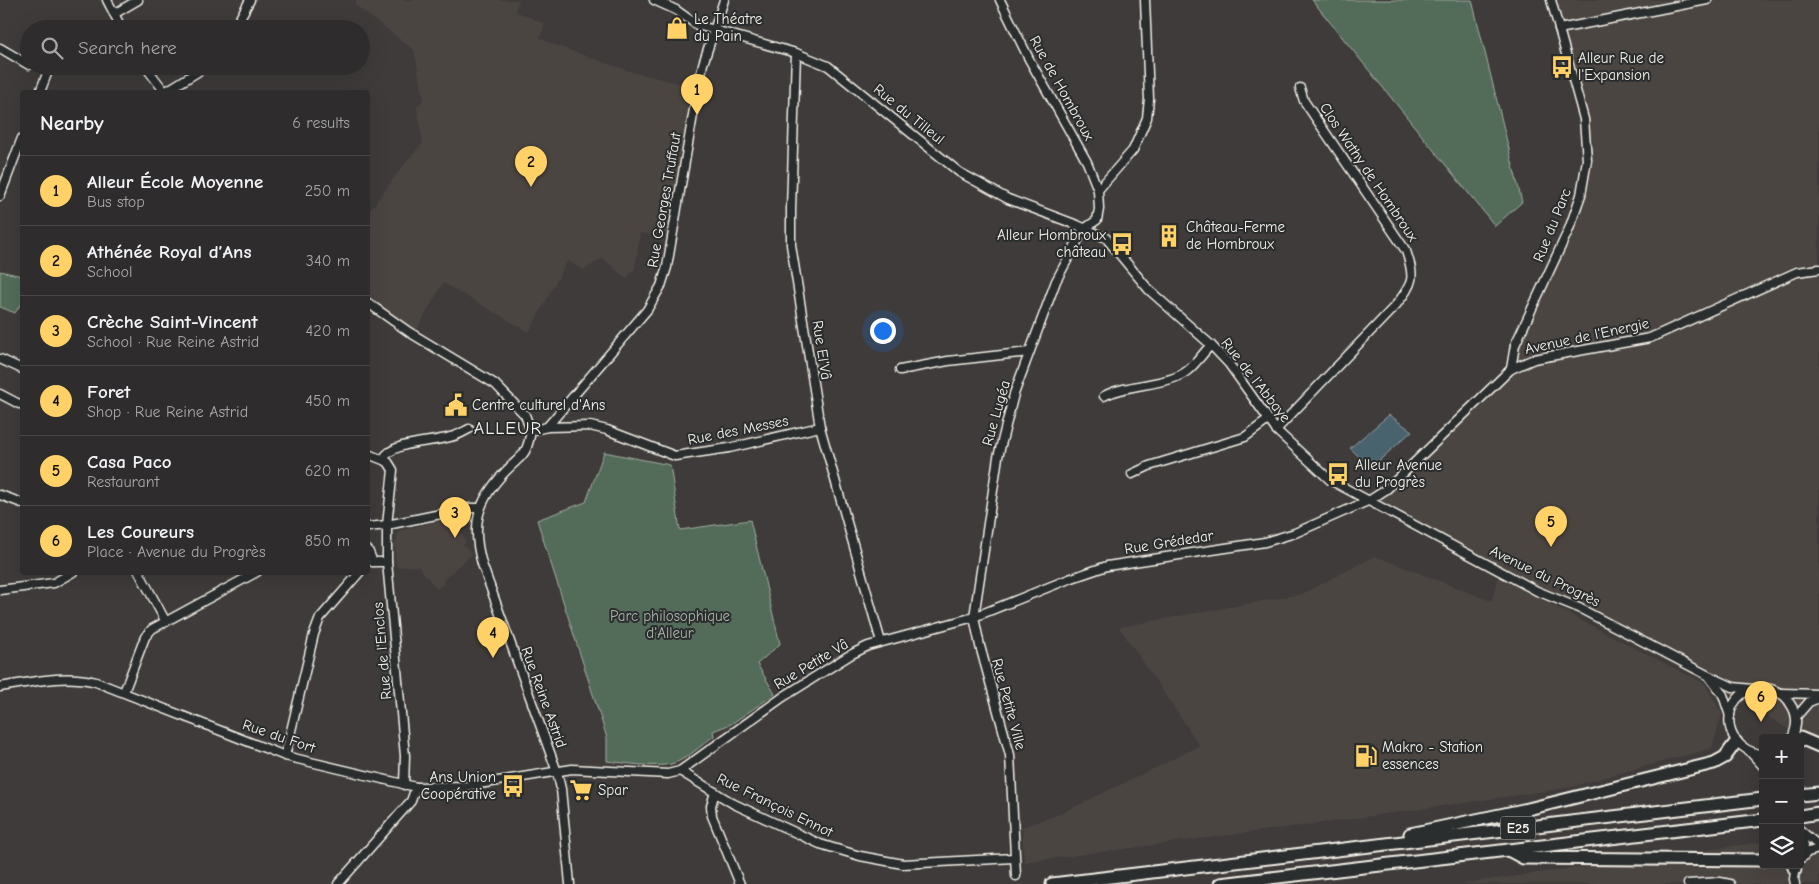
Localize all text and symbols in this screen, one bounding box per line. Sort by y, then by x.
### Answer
place label: Le Théatre du Pain [694,10,763,45]
shop icon: Le Théatre du Pain [664,15,690,41]
search box [20,20,370,75]
street label: Rue de Hombroux [1026,32,1099,144]
icon: search [38,34,66,62]
text: Search here [78,37,177,59]
place label: Alleur Rue de l'Expansion [1578,49,1665,84]
bus stop icon: Alleur Rue de l'Expansion [1549,54,1575,80]
pin: 1 [681,74,713,115]
street label: Rue du Tilleul [870,80,948,148]
street label: Clos Wathy de Hombroux [1316,99,1423,246]
text: Nearby [40,111,104,135]
text: 6 results [292,114,350,132]
street label: Rue Georges Truffaut [643,130,685,269]
pin: 2 [515,146,547,187]
text: Alleur École Moyenne [87,171,263,193]
text: 1 [53,182,59,200]
text: 250 m [305,182,350,200]
street label: Rue du Parc [1529,185,1575,265]
text: Bus stop [87,193,145,211]
place label: Château-Ferme de Hombroux [1186,218,1285,253]
building icon: Château-Ferme de Hombroux [1156,223,1182,249]
place label: Alleur Hombroux château [997,226,1107,261]
bus stop icon: Alleur Hombroux château [1109,231,1135,257]
text: Athénée Royal d’Ans [87,241,252,263]
text: 2 [52,252,60,270]
text: 340 m [306,252,350,270]
text: School [87,263,133,281]
text: Crèche Saint-Vincent [87,311,258,333]
street label: Avenue de l'Energie [1523,314,1651,358]
your location [870,318,896,344]
street label: Rue El'Vâ [808,319,836,381]
text: 3 [52,322,60,340]
text: 420 m [306,322,350,340]
text: School · Rue Reine Astrid [87,333,259,351]
street label: Rue de l'Abbaye [1217,334,1295,426]
street label: Rue Lugéa [978,378,1014,448]
text: Foret [87,381,131,403]
text: 4 [52,392,60,410]
text: 450 m [305,392,350,410]
public building icon: Centre culturel d'Ans [443,392,469,418]
place label: Centre culturel d'Ans [472,396,605,414]
text: Shop · Rue Reine Astrid [87,403,248,421]
street label: Rue des Messes [686,411,790,449]
district label: ALLEUR [474,418,542,439]
text: Casa Paco [87,451,171,473]
place label: Alleur Avenue du Progrès [1355,456,1443,491]
bus stop icon: Alleur Avenue du Progrès [1325,461,1351,487]
text: 5 [52,462,60,480]
text: 620 m [305,462,350,480]
text: Restaurant [87,473,159,491]
pin: 3 [439,497,471,538]
pin: 5 [1535,506,1567,547]
text: Les Coureurs [87,521,194,543]
street label: Rue Grédedar [1123,526,1215,558]
text: 6 [52,532,60,550]
text: 850 m [305,532,350,550]
street label: Avenue du Progrès [1487,541,1603,611]
text: Place · Avenue du Progrès [87,543,266,561]
street label: Rue de l'Enclos [369,602,395,700]
park label: Parc philosophique d'Alleur [610,607,731,642]
pin: 4 [477,617,509,658]
street label: Rue Petite Vâ [770,635,852,693]
street label: Rue Reine Astrid [517,644,571,750]
street label: Rue Petite Ville [988,656,1030,752]
pin: 6 [1745,681,1777,722]
street label: Rue du Fort [240,715,318,757]
map controls [1759,734,1804,869]
button: + [1759,734,1804,779]
place label: Makro - Station essences [1382,738,1483,773]
fuel station icon: Makro - Station essences [1353,743,1379,769]
place label: Ans Union Coopérative [421,768,496,803]
street label: Rue François Ennot [714,769,837,841]
bus stop icon: Ans Union Coopérative [500,773,526,799]
supermarket icon: Spar [568,777,594,803]
button: − [1759,779,1804,824]
place label: Spar [598,781,628,799]
road number: E25 [1500,816,1536,840]
button: layers [1759,824,1804,869]

